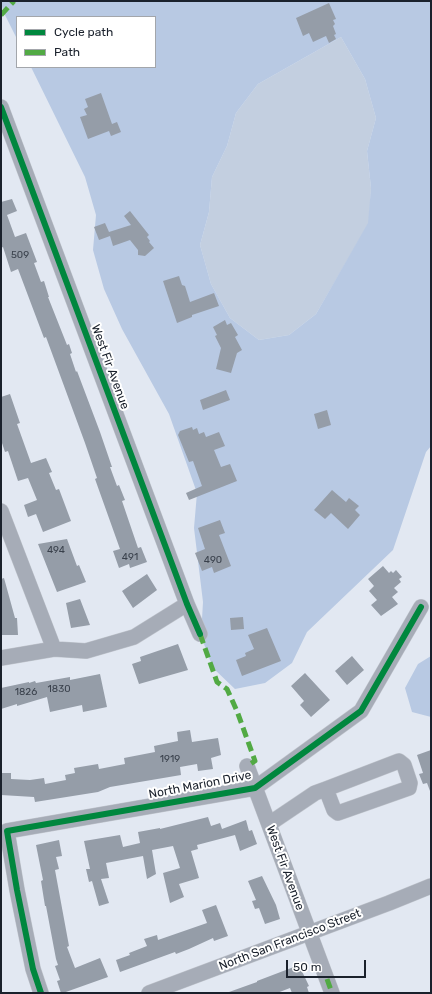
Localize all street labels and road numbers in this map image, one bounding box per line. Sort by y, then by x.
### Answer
street label: West Fir Avenue [88,323,132,411]
street label: North Marion Drive [147,768,253,802]
street label: West Fir Avenue [263,824,307,912]
street label: North San Francisco Street [217,906,363,974]

